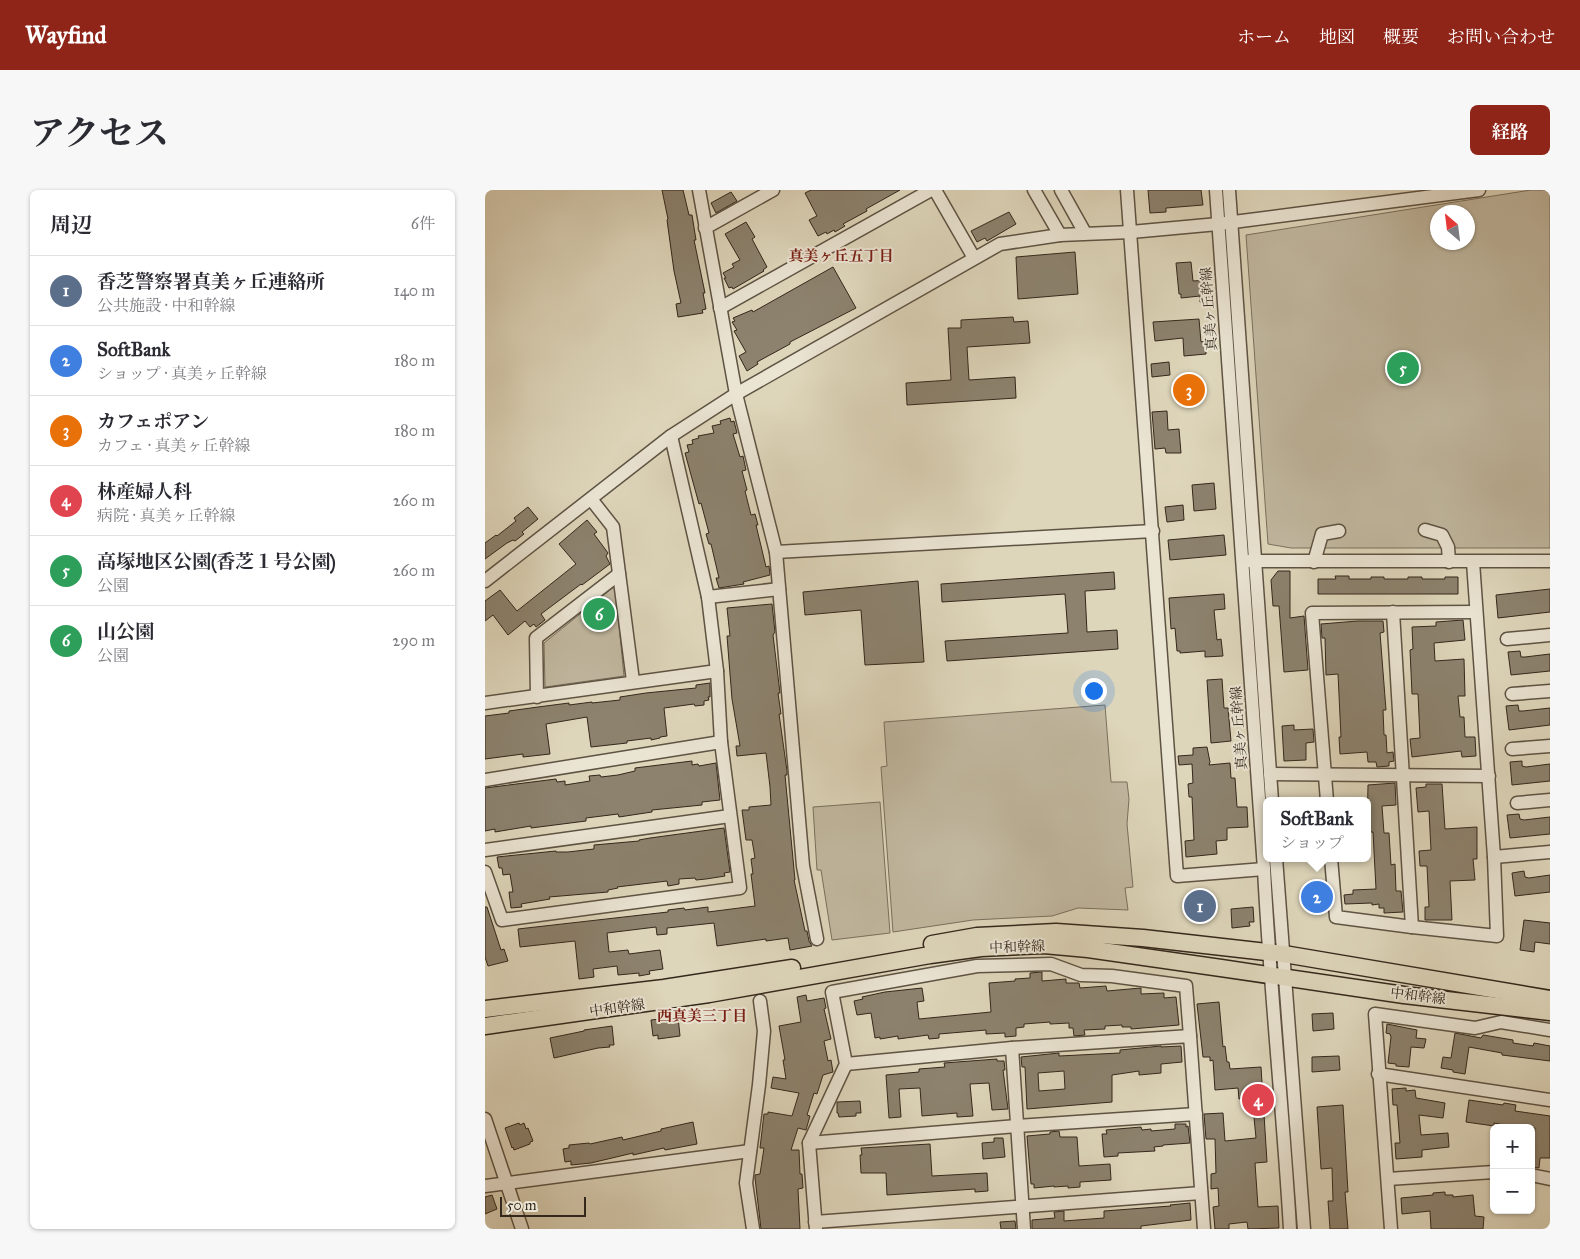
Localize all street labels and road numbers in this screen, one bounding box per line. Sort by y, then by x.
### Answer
street label: 真美ヶ丘幹線 [1198,267,1220,351]
street label: 真美ヶ丘幹線 [1228,686,1250,770]
street label: 中和幹線 [989,938,1045,956]
street label: 中和幹線 [1389,984,1447,1008]
street label: 中和幹線 [588,996,646,1020]

